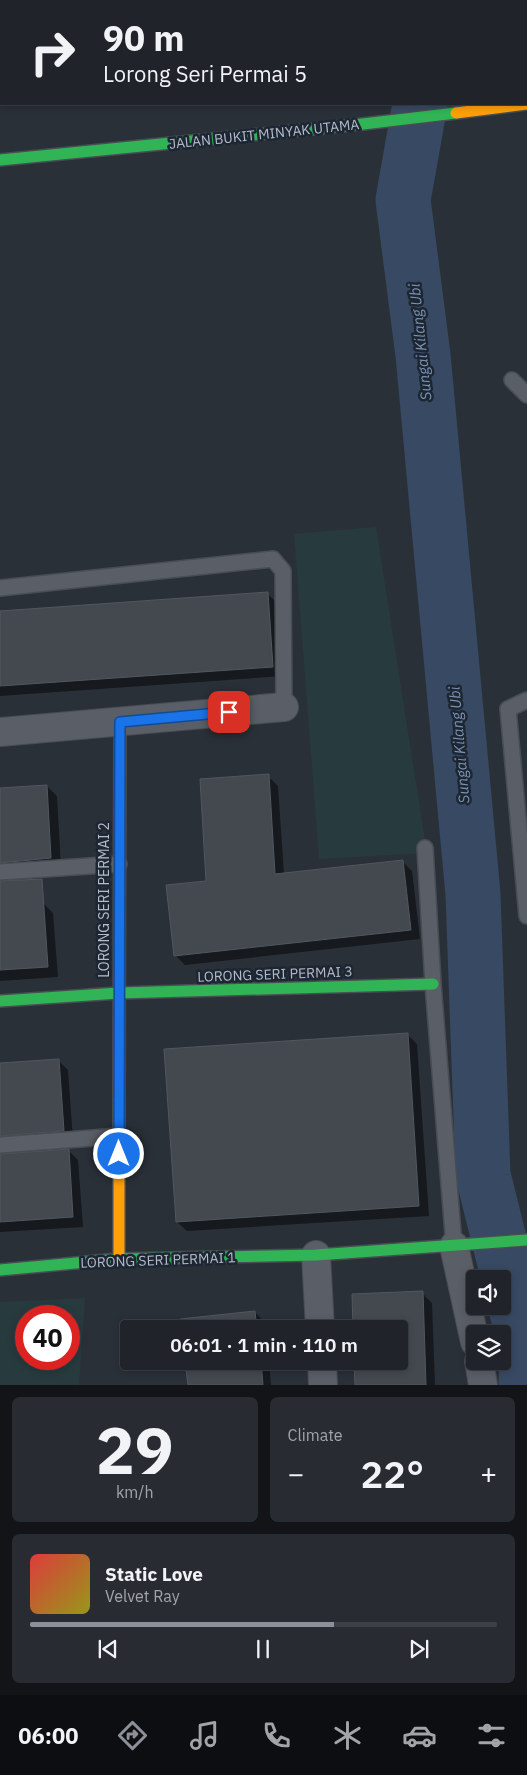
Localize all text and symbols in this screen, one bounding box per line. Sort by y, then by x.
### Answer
text: 90 m [103,15,185,61]
icon: right [20,20,85,85]
text: Lorong Seri Permai 5 [103,59,307,88]
street label: JALAN BUKIT MINYAK UTAMA [168,115,360,153]
water label: Sungai Kilang Ubi [404,283,436,401]
water label: Sungai Kilang Ubi [444,686,474,804]
pin [208,691,250,733]
icon: arrive [215,698,243,726]
street label: LORONG SERI PERMAI 2 [95,822,113,978]
street label: LORONG SERI PERMAI 3 [197,962,353,986]
position arrow [92,1127,144,1179]
street label: LORONG SERI PERMAI 1 [80,1248,236,1272]
map controls [466,1270,511,1370]
button: sound [466,1270,511,1315]
speed limit sign: 40 [15,1305,80,1370]
button: layers [466,1325,511,1370]
text: 06:01 · 1 min · 110 m [170,1333,358,1357]
text: 29 [96,1407,174,1492]
text: Climate [288,1425,343,1445]
text: 22° [361,1449,424,1498]
text: − [288,1455,304,1492]
text: + [480,1455,497,1492]
text: km/h [116,1482,154,1502]
text: Static Love [105,1562,203,1586]
text: Velvet Ray [105,1586,180,1606]
icon: previous [94,1635,122,1663]
icon: pause [249,1635,277,1663]
icon: next [405,1635,433,1663]
icon: directions [115,1718,150,1753]
icon: music [187,1718,222,1753]
icon: phone [259,1718,294,1753]
icon: climate [330,1718,365,1753]
icon: car [402,1718,437,1753]
icon: filters [474,1718,509,1753]
text: 06:00 [18,1721,78,1750]

